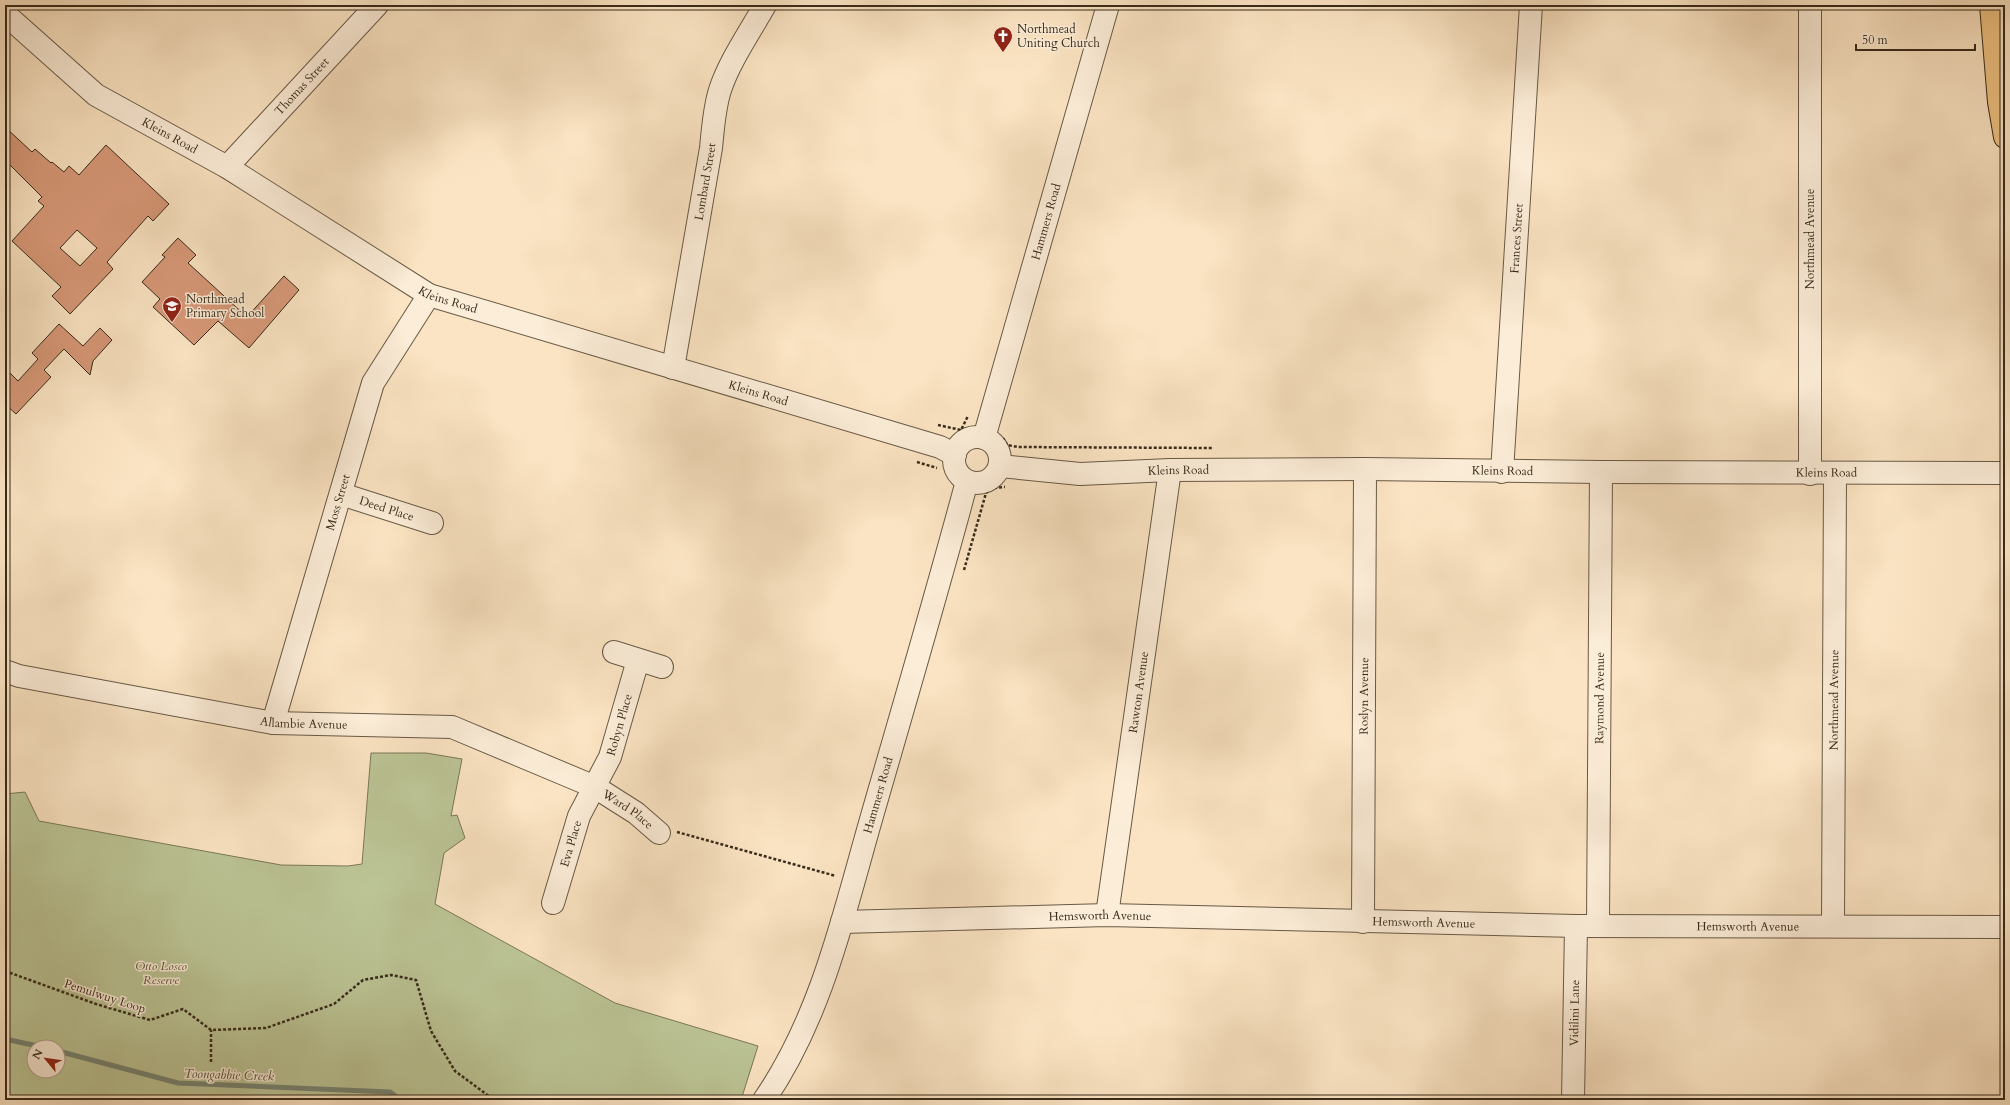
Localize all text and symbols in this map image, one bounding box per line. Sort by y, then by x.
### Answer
place label: Northmead Uniting Church [1017,21,1100,51]
church icon: Northmead Uniting Church [992,25,1014,53]
scale bar [1856,26,1975,52]
text: 50 m [1862,32,1889,48]
street label: Thomas Street [271,54,333,119]
street label: Kleins Road [139,114,201,158]
street label: Lombard Street [691,142,719,222]
street label: Hammers Road [1027,181,1065,262]
street label: Northmead Avenue [1802,189,1818,289]
street label: Frances Street [1506,203,1527,274]
street label: Kleins Road [415,282,480,317]
place label: Northmead Primary School [186,291,264,321]
school or university icon: Northmead Primary School [161,295,183,323]
street label: Kleins Road [727,377,791,410]
street label: Kleins Road [1148,462,1210,479]
street label: Kleins Road [1472,462,1534,479]
street label: Kleins Road [1796,464,1858,481]
street label: Moss Street [322,472,354,532]
street label: Deed Place [357,492,416,525]
street label: Rawton Avenue [1125,650,1152,734]
street label: Northmead Avenue [1826,650,1842,750]
street label: Raymond Avenue [1591,652,1608,744]
street label: Roslyn Avenue [1356,657,1372,735]
street label: Robyn Place [603,692,636,758]
street label: Allambie Avenue [259,713,348,733]
street label: Hammers Road [859,755,897,835]
street label: Ward Place [599,785,657,833]
street label: Eva Place [556,818,585,869]
street label: Hemsworth Avenue [1048,907,1151,925]
street label: Hemsworth Avenue [1372,913,1475,932]
street label: Hemsworth Avenue [1696,918,1799,935]
park label: Otto Losco Reserve [135,958,187,988]
street label: Pemulwuy Loop [62,975,148,1017]
street label: Vidilini Lane [1566,980,1583,1046]
north arrow [26,1039,66,1079]
text: N [29,1046,47,1062]
water label: Toongabbie Creek [184,1064,275,1086]

